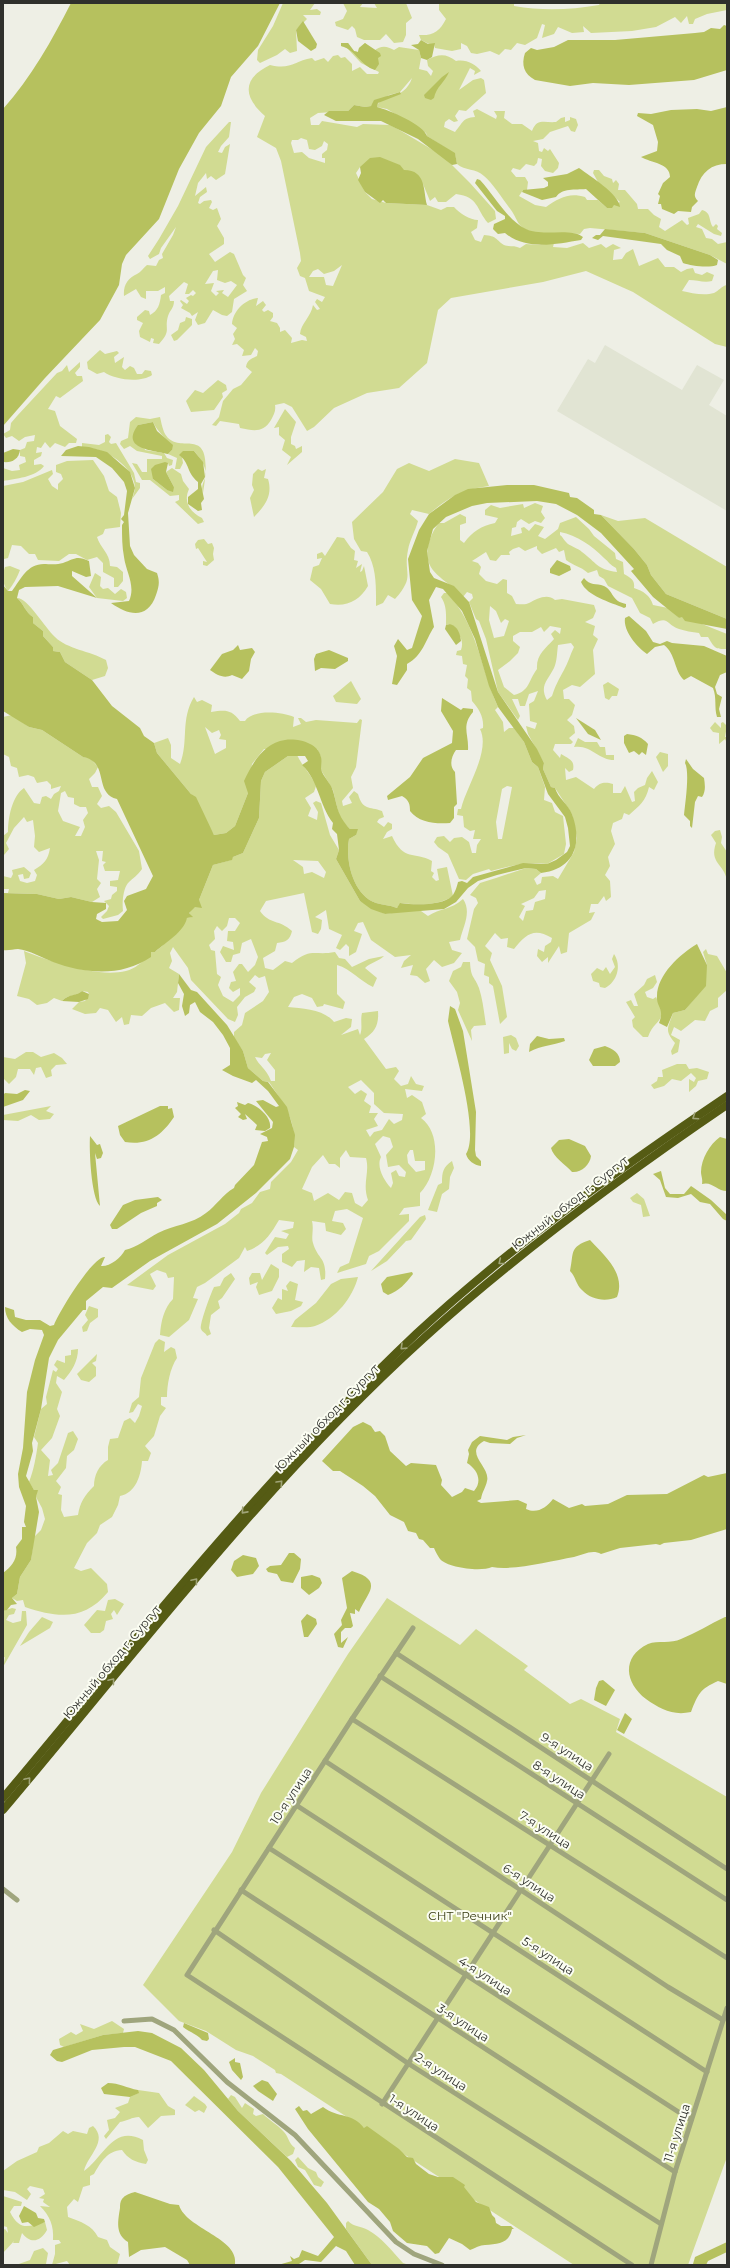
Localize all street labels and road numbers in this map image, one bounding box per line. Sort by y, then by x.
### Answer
street label: Южный обход г. Сургут [508,1152,631,1253]
street label: Южный обход г. Сургут [271,1360,382,1475]
street label: Южный обход г. Сургут [60,1601,164,1722]
street label: 9-я улица [538,1729,596,1774]
street label: 8-я улица [530,1757,588,1802]
street label: 10-я улица [267,1765,314,1827]
street label: 7-я улица [517,1807,574,1852]
street label: 6-я улица [500,1860,558,1905]
street label: 5-я улица [519,1933,577,1978]
street label: 4-я улица [456,1953,515,1998]
street label: 3-я улица [434,2000,492,2045]
street label: 2-я улица [412,2049,470,2094]
street label: 1-я улица [386,2091,442,2134]
street label: 11-я улица [660,2102,693,2164]

